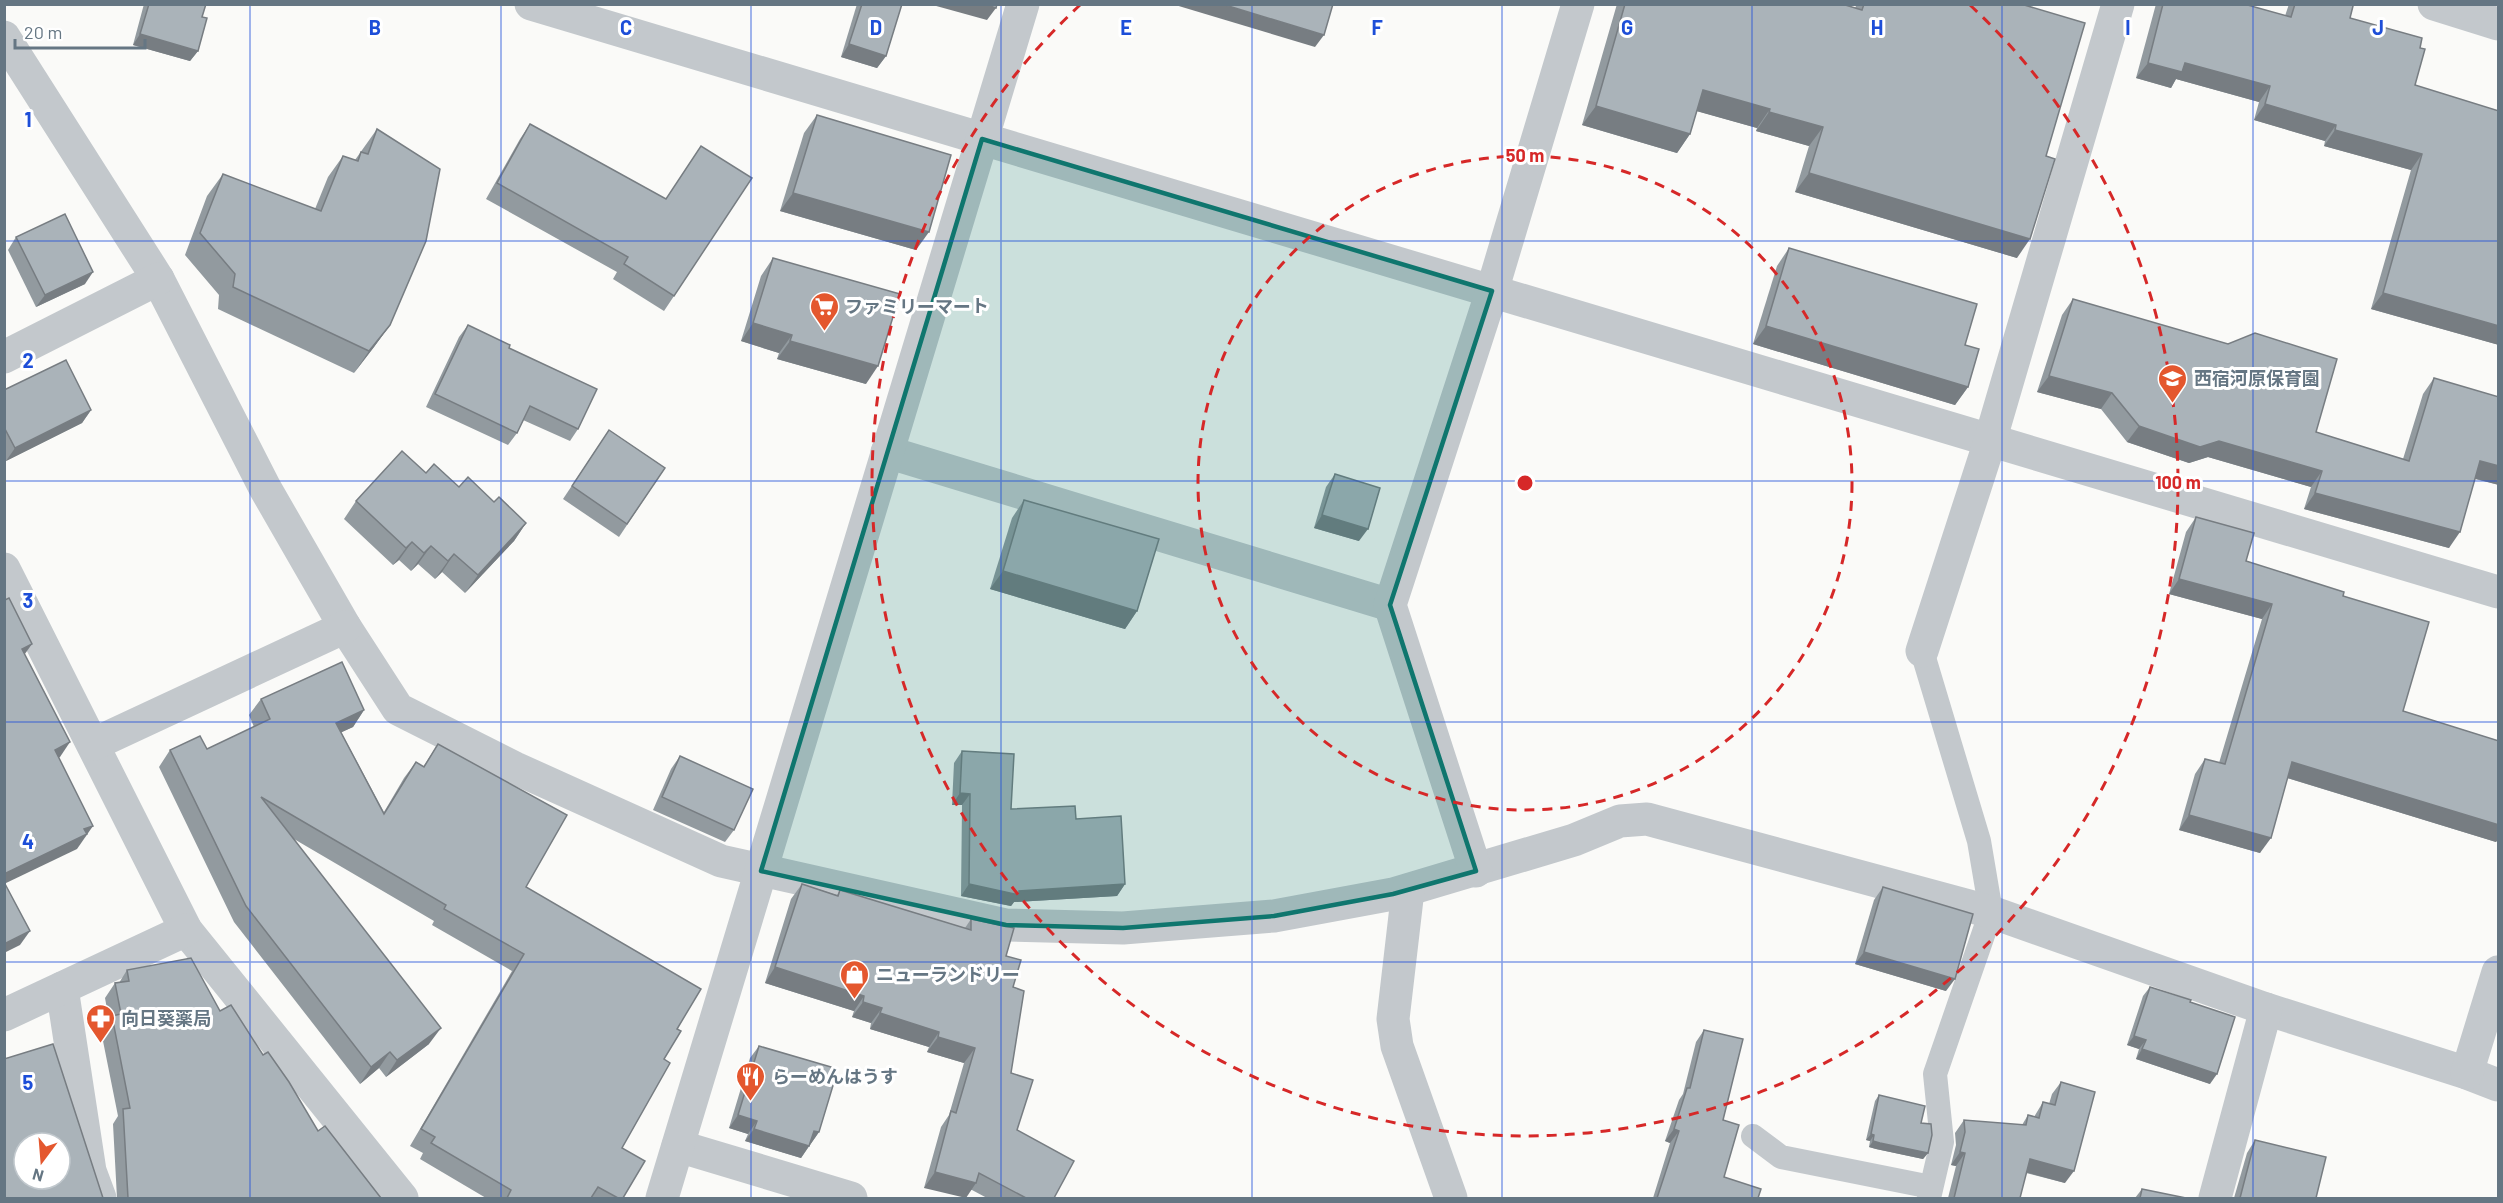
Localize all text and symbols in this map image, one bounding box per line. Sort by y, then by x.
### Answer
scale bar [15,12,146,50]
text: B [369,15,381,39]
text: C [620,15,632,39]
text: D [870,15,882,39]
text: E [1120,15,1132,39]
text: F [1371,15,1383,39]
text: G [1621,15,1633,39]
text: H [1871,15,1883,39]
text: I [2125,15,2131,39]
text: J [2372,15,2384,39]
text: 20 m [24,21,62,43]
text: 1 [24,107,32,131]
text: 50 m [1506,144,1544,166]
supermarket icon: ファミリーマート [808,290,840,332]
place label: ファミリーマート [845,295,989,317]
text: 2 [22,348,34,372]
school or university icon: 西宿河原保育園 [2157,362,2189,404]
place label: 西宿河原保育園 [2194,367,2320,389]
text: 100 m [2155,471,2201,493]
centre of rings [1515,473,1535,493]
text: 3 [23,588,33,612]
text: 4 [22,829,34,853]
shop icon: ニューランドリー [839,958,871,1000]
place label: ニューランドリー [876,963,1020,985]
pharmacy icon: 向日葵薬局 [84,1002,116,1044]
place label: 向日葵薬局 [121,1007,211,1029]
restaurant icon: らーめんはうす [735,1060,767,1102]
place label: らーめんはうす [772,1065,898,1087]
text: 5 [23,1070,34,1094]
north arrow [12,1131,72,1191]
text: N [30,1165,45,1186]

